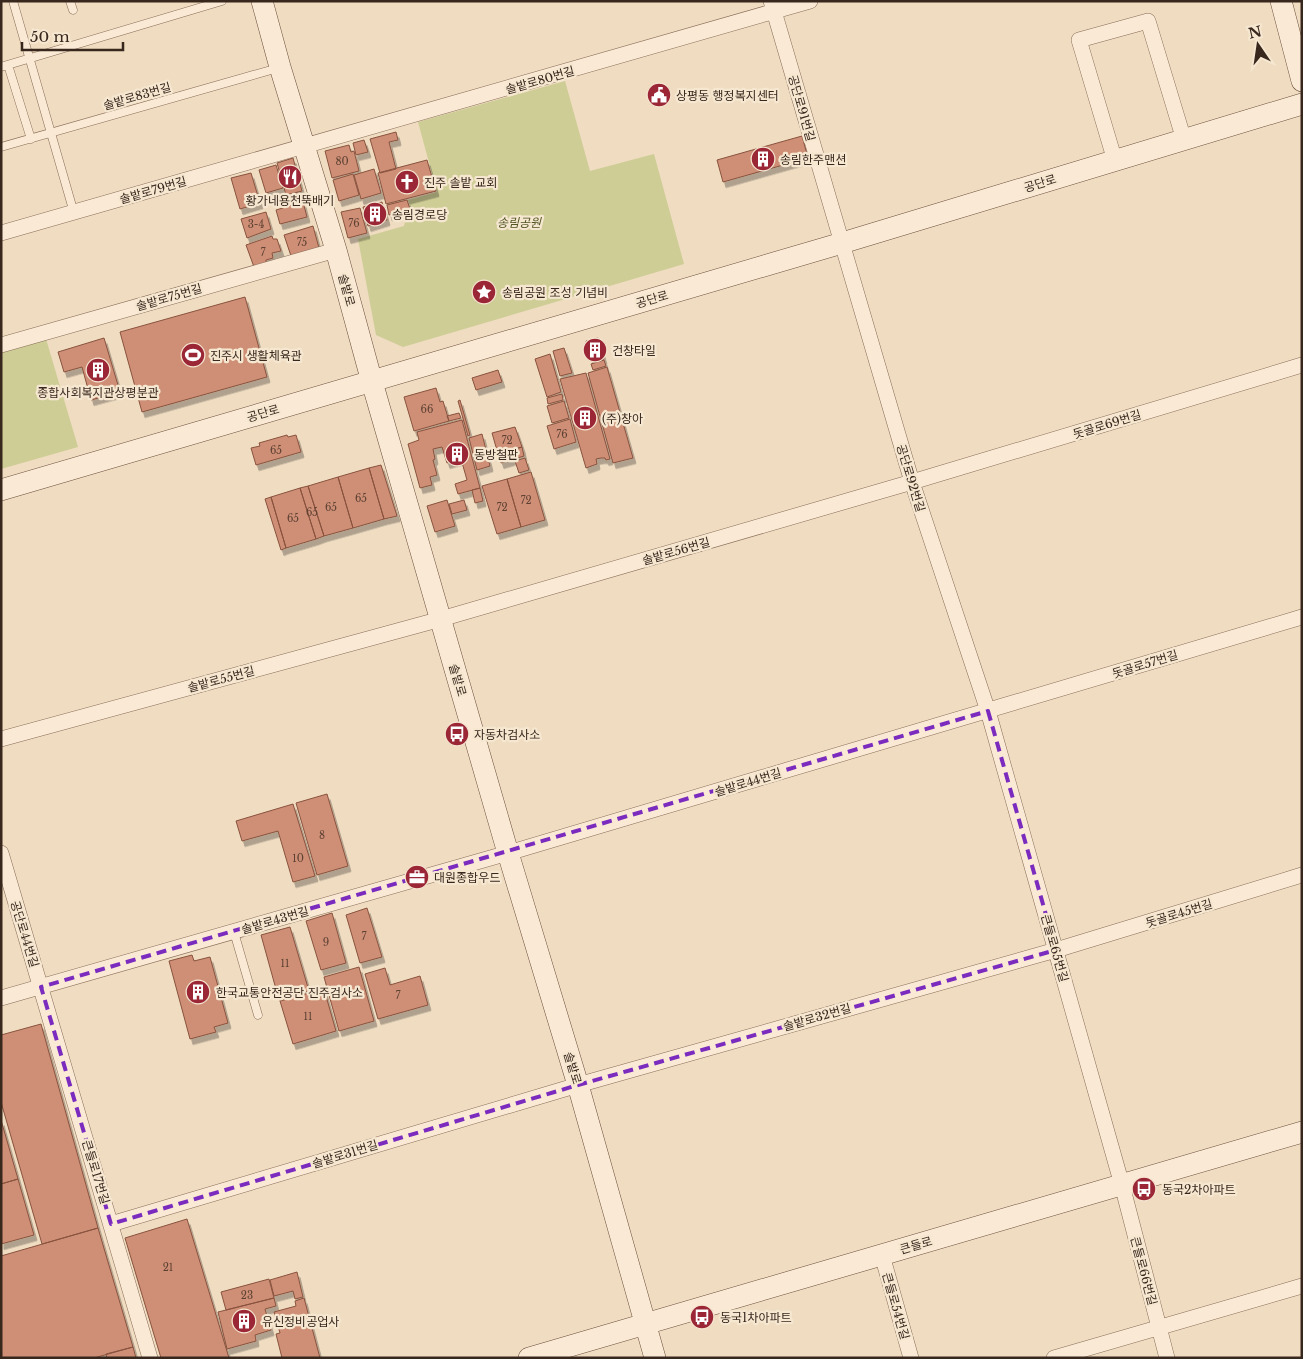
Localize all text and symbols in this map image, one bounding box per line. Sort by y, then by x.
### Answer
scale bar [22,20,124,52]
north arrow [1233,20,1283,70]
text: N [1247,22,1264,43]
text: 50 m [30,27,70,46]
street label: 솔밭로80번길 [504,63,576,97]
street label: 공단로91번길 [785,73,819,143]
street label: 솔밭로83번길 [101,79,173,113]
public building icon: 상평동 행정복지센터 [646,82,672,108]
place label: 상평동 행정복지센터 [676,88,779,103]
building icon: 송림한주맨션 [750,146,776,172]
place label: 송림한주맨션 [780,152,846,167]
house number: 80 [335,155,349,168]
restaurant icon: 황가네용천뚝배기 [277,164,303,190]
church icon: 진주 솔밭 교회 [394,169,420,195]
street label: 공단로 [1022,171,1058,195]
street label: 솔밭로79번길 [118,173,188,207]
place label: 진주 솔밭 교회 [424,175,497,190]
place label: 황가네용천뚝배기 [246,193,334,208]
building icon: 송림경로당 [362,201,388,227]
place label: 송림경로당 [392,207,447,222]
park label: 송림공원 [497,215,542,230]
house number: 76 [348,217,360,230]
house number: 3-4 [248,218,264,231]
house number: 75 [297,236,308,249]
house number: 7 [260,246,266,259]
street label: 솔밭로 [335,272,359,308]
place icon: 송림공원 조성 기념비 [471,279,497,305]
street label: 솔밭로75번길 [134,280,204,314]
place label: 송림공원 조성 기념비 [502,285,608,300]
street label: 공단로 [634,287,670,311]
building icon: 건창타일 [582,337,608,363]
sports icon: 진주시 생활체육관 [180,342,206,368]
place label: 건창타일 [612,343,656,358]
place label: 진주시 생활체육관 [210,348,302,363]
building icon: 종합사회복지관상평분관 [85,357,111,383]
place label: 종합사회복지관상평분관 [37,385,159,400]
street label: 공단로 [245,401,281,425]
house number: 66 [421,403,433,416]
building icon: (주)창아 [572,405,598,431]
street label: 돗골로69번길 [1071,407,1143,441]
place label: (주)창아 [602,411,643,426]
house number: 76 [556,428,568,441]
house number: 72 [501,434,513,447]
building icon: 동방철판 [444,441,470,467]
street label: 공단로92번길 [894,442,928,514]
house number: 65 [270,444,282,457]
place label: 동방철판 [474,447,518,462]
house number: 65 [355,492,367,505]
house number: 72 [520,494,532,507]
house number: 65 [325,501,337,514]
house number: 72 [496,501,508,514]
house number: 65 [306,506,318,519]
house number: 65 [287,512,299,525]
street label: 솔밭로56번길 [640,534,712,568]
street label: 돗골로57번길 [1110,647,1180,681]
street label: 솔밭로 [446,662,470,698]
street label: 솔밭로55번길 [186,663,256,695]
bus stop icon: 자동차검사소 [444,721,470,747]
place label: 자동차검사소 [474,727,540,742]
street label: 솔밭로44번길 [713,765,783,799]
house number: 8 [319,829,325,842]
house number: 10 [292,852,304,865]
office icon: 대원종합우드 [404,864,430,890]
place label: 대원종합우드 [434,870,500,885]
street label: 돗골로45번길 [1144,896,1214,930]
street label: 공단로44번길 [8,899,42,969]
street label: 솔밭로43번길 [239,903,311,937]
street label: 큰들로65번길 [1038,912,1072,984]
house number: 7 [361,930,367,943]
house number: 9 [323,936,329,949]
house number: 11 [281,957,289,970]
building icon: 한국교통안전공단 진주검사소 [185,979,211,1005]
place label: 한국교통안전공단 진주검사소 [216,985,363,1000]
house number: 7 [395,989,401,1002]
street label: 솔밭로32번길 [781,1000,853,1034]
house number: 11 [304,1010,312,1023]
street label: 솔밭로 [561,1050,585,1086]
street label: 솔밭로31번길 [310,1137,380,1171]
street label: 큰들로17번길 [79,1138,113,1206]
bus stop icon: 동국2차아파트 [1131,1176,1157,1202]
place label: 동국2차아파트 [1162,1182,1236,1197]
street label: 큰들로 [898,1233,934,1257]
street label: 큰들로66번길 [1128,1235,1160,1307]
house number: 21 [163,1261,173,1274]
street label: 큰들로54번길 [879,1271,913,1341]
house number: 23 [241,1289,253,1302]
bus stop icon: 동국1차아파트 [689,1304,715,1330]
building icon: 유신정비공업사 [231,1308,257,1334]
place label: 동국1차아파트 [720,1310,792,1325]
place label: 유신정비공업사 [262,1314,339,1329]

